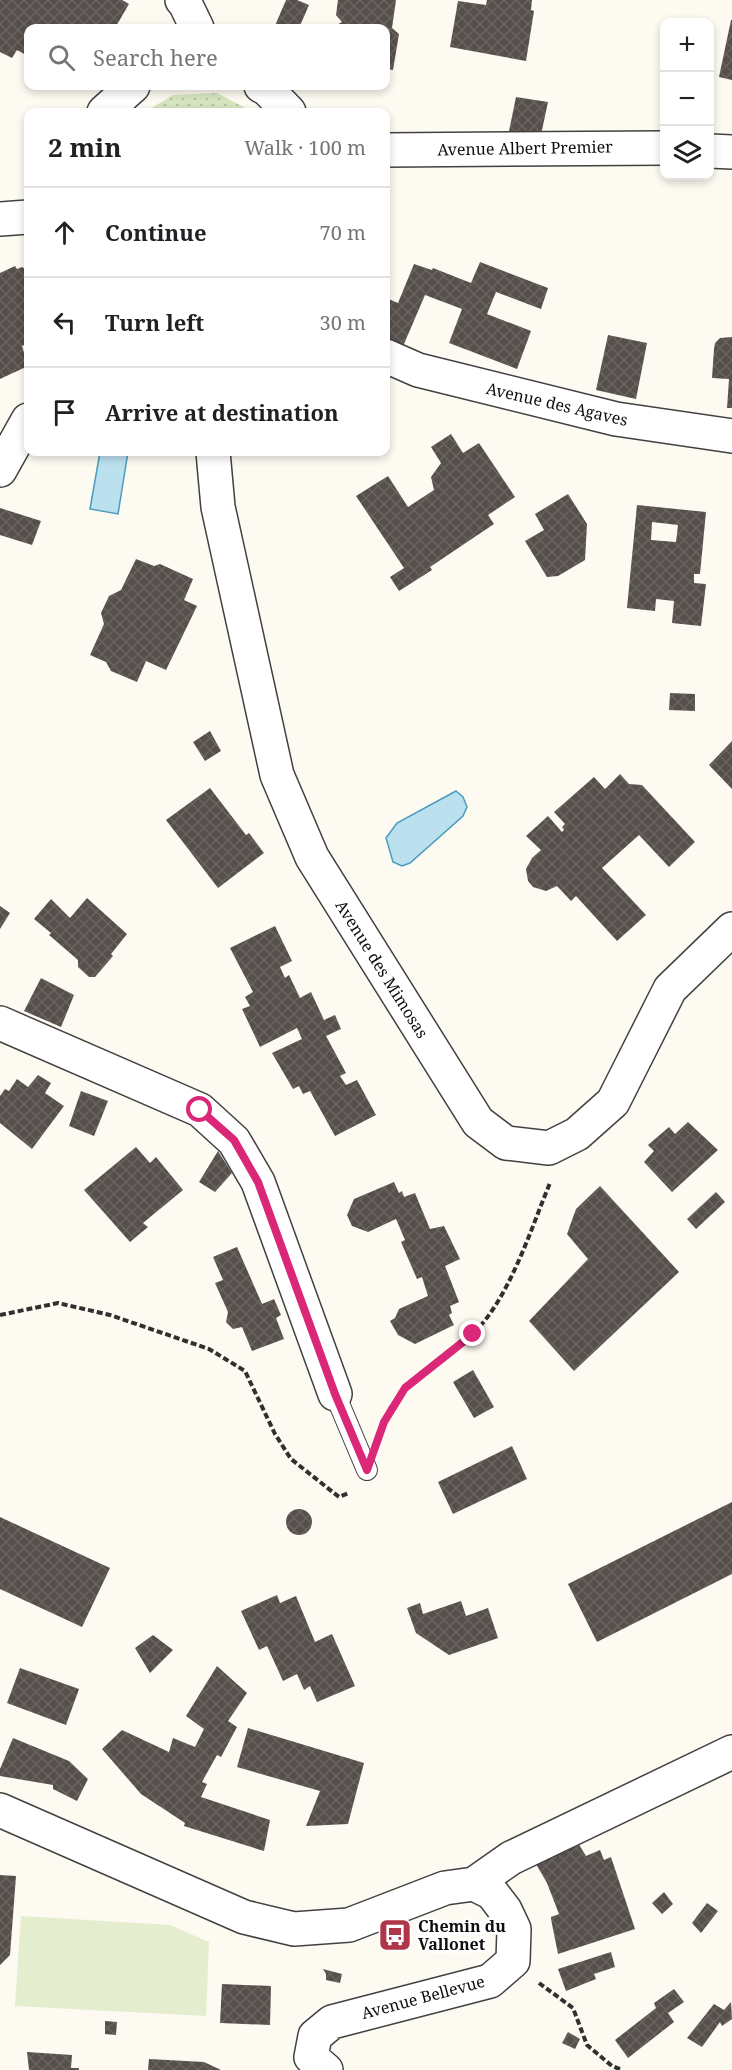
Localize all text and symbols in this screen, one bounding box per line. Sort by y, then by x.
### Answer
map controls [660,18,714,180]
button: + [660,18,714,72]
search box [24,24,390,90]
icon: search [45,41,78,74]
text: Search here [93,42,218,72]
button: − [660,72,714,126]
button: layers [660,126,714,180]
text: 2 min [48,129,122,165]
text: Walk · 100 m [244,134,366,161]
street label: Avenue Albert Premier [437,135,613,161]
icon: ahead [48,216,81,249]
text: Continue [105,217,207,247]
text: 70 m [320,219,366,246]
icon: left [48,306,81,339]
text: Turn left [105,307,204,337]
text: 30 m [320,309,366,336]
street label: Avenue des Agaves [484,377,630,431]
icon: arrive [48,396,81,429]
text: Arrive at destination [105,397,339,427]
street label: Avenue des Mimosas [331,896,433,1042]
route start [186,1096,212,1122]
route end [459,1320,485,1346]
place label: Chemin du Vallonet [418,1915,506,1955]
bus stop icon: Chemin du Vallonet [377,1917,413,1953]
street label: Avenue Bellevue [359,1970,487,2024]

